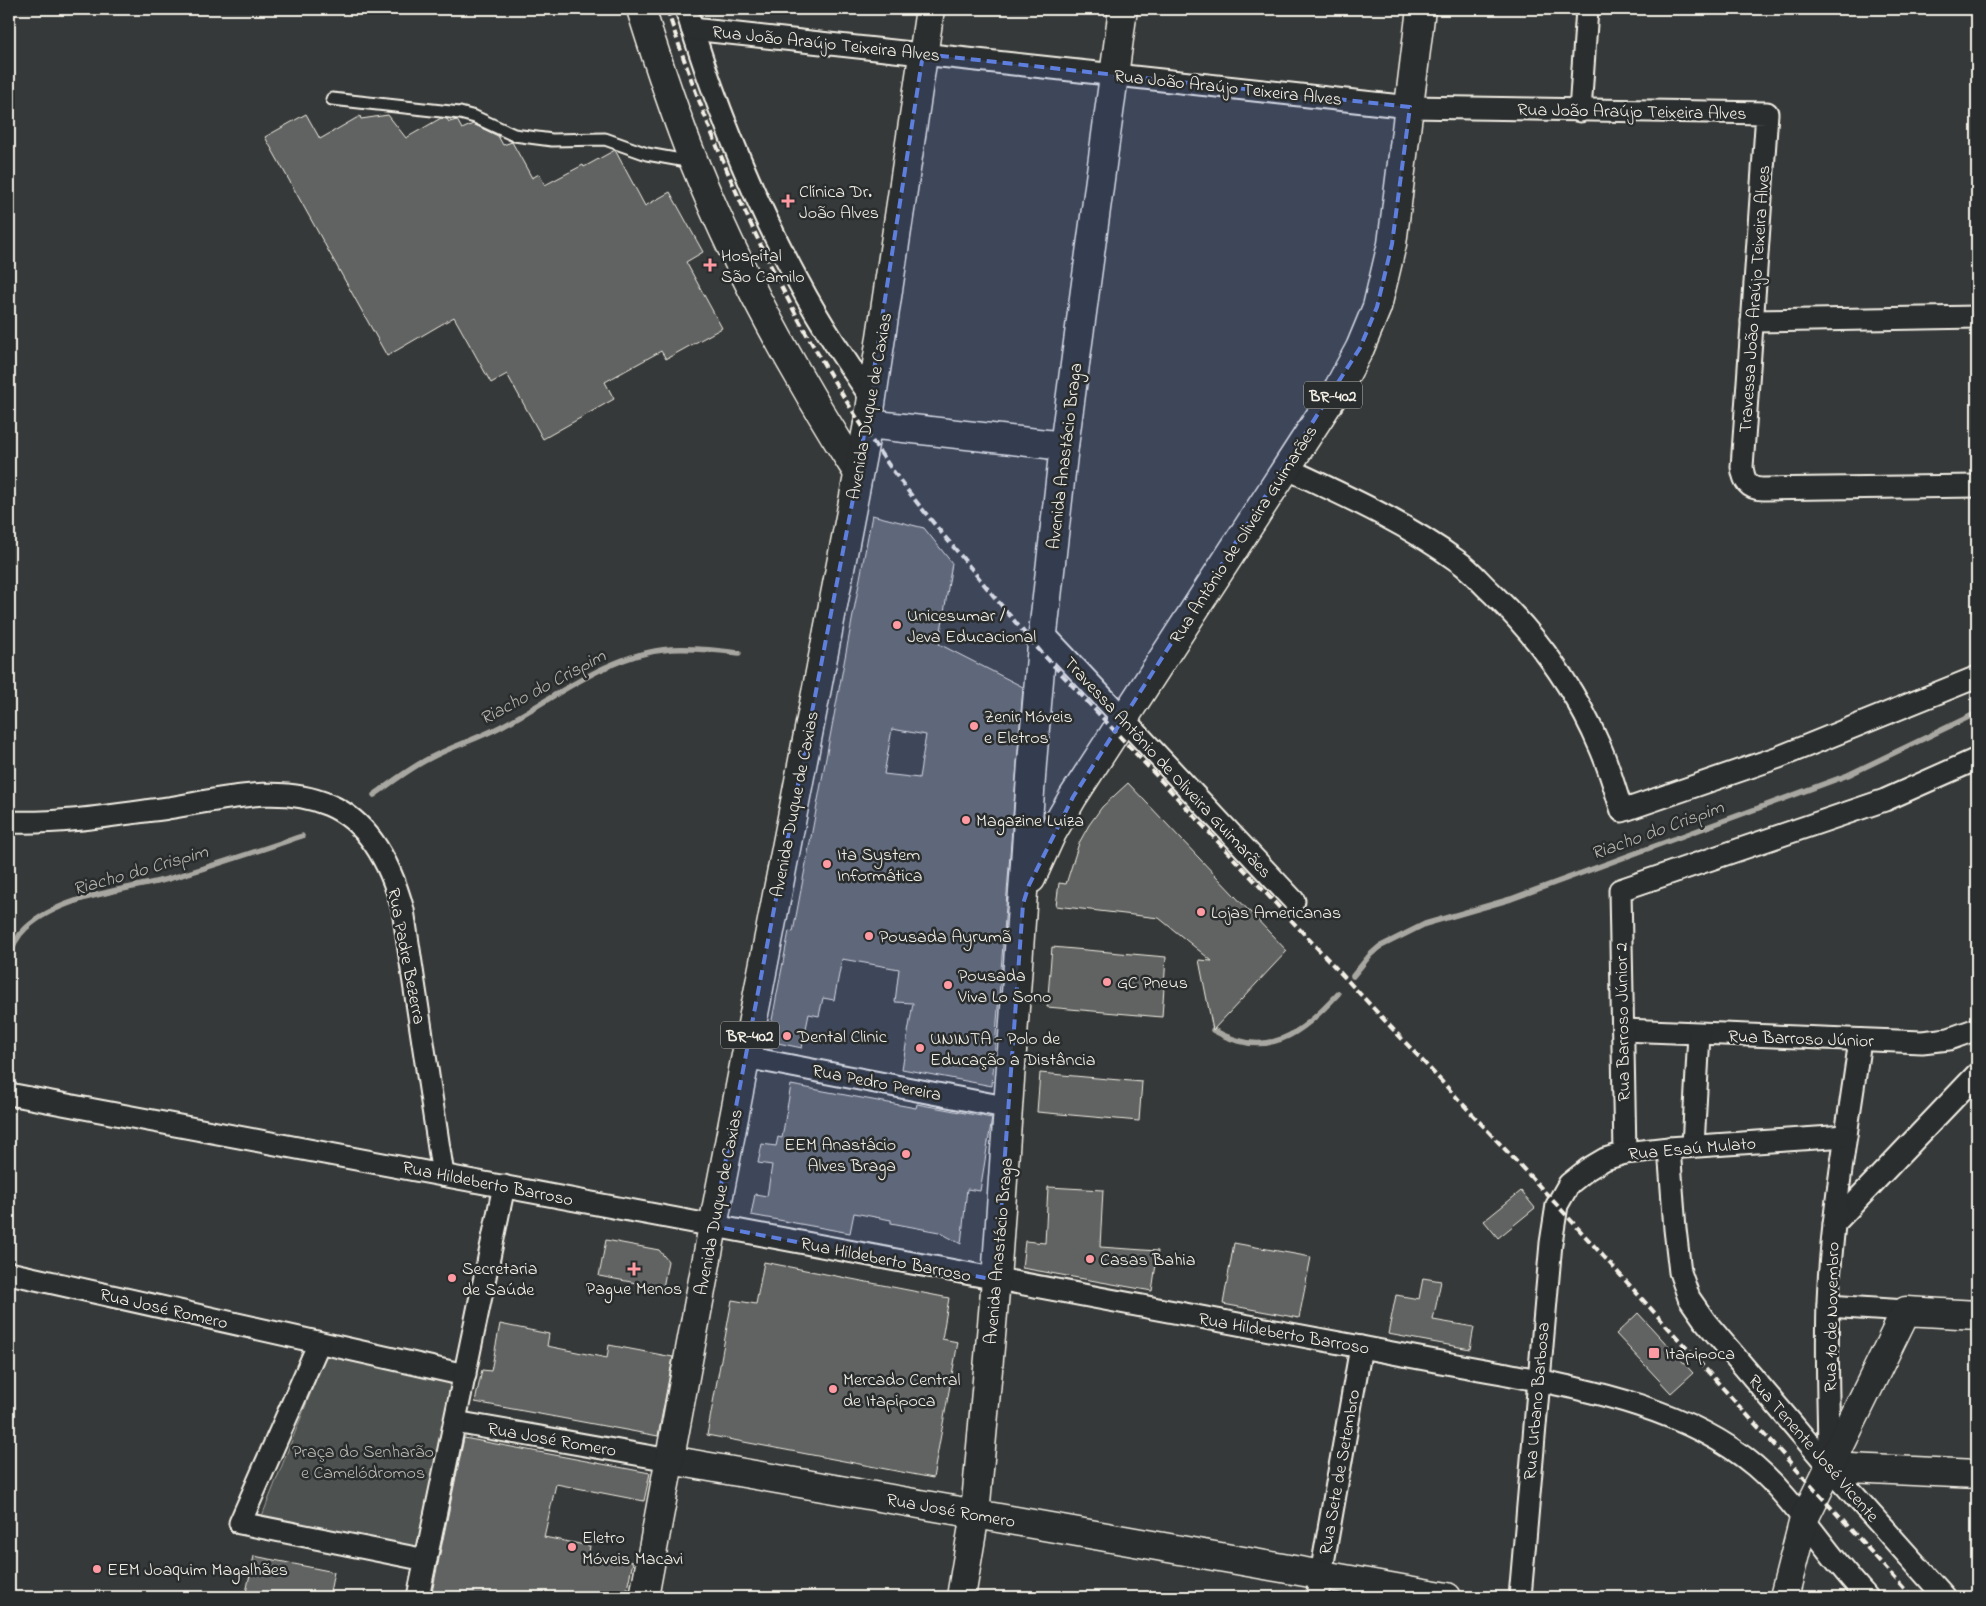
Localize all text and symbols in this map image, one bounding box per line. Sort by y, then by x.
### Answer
street label: Rua João Araújo Teixeira Alves [710,20,941,70]
street label: Rua João Araújo Teixeira Alves [1112,64,1343,114]
street label: Rua João Araújo Teixeira Alves [1517,98,1747,128]
street label: Travessa João Araújo Teixeira Alves [1734,164,1778,434]
place label: Clínica Dr. João Alves [799,180,879,227]
marker: Clínica Dr. João Alves [781,194,795,208]
place label: Hospital São Camilo [721,244,805,291]
marker: Hospital São Camilo [703,258,717,272]
street label: Avenida Duque de Caxias [842,311,900,502]
street label: Avenida Anastácio Braga [1042,362,1091,551]
road number: BR-402 [1304,382,1362,408]
street label: Rua Antônio de Oliveira Guimarães [1164,421,1325,649]
place label: Unicesumar / Jeva Educacional [907,604,1036,651]
marker: Unicesumar / Jeva Educacional [891,619,903,631]
water label: Riacho do Crispim [475,643,611,733]
street label: Travessa Antônio de Oliveira Guimarães [1057,652,1277,885]
place label: Zenir Móveis e Eletros [984,705,1073,752]
street label: Avenida Duque de Caxias [765,709,827,900]
marker: Zenir Móveis e Eletros [968,720,980,732]
water label: Riacho do Crispim [1588,795,1728,868]
place label: Magazine Luiza [976,809,1084,836]
marker: Magazine Luiza [960,814,972,826]
water label: Riacho do Crispim [70,839,212,904]
place label: Ita System Informática [837,843,922,890]
marker: Ita System Informática [821,858,833,870]
street label: Rua Padre Bezerra [379,886,431,1027]
place label: Lojas Americanas [1211,901,1341,927]
marker: Lojas Americanas [1195,906,1207,918]
place label: Pousada Ayrumã [879,925,1011,951]
marker: Pousada Ayrumã [863,930,875,942]
street label: Rua Barroso Júnior 2 [1610,942,1638,1102]
place label: Pousada Viva Lo Sono [957,964,1051,1011]
place label: GC Pneus [1117,971,1188,997]
marker: GC Pneus [1101,976,1113,988]
marker: Pousada Viva Lo Sono [942,979,954,991]
road number: BR-402 [721,1022,779,1048]
street label: Rua Barroso Júnior [1728,1024,1875,1056]
place label: Dental Clinic [796,1025,887,1051]
place label: UNINTA - Polo de Educação a Distância [930,1027,1095,1074]
marker: Dental Clinic [781,1030,793,1042]
marker: UNINTA - Polo de Educação a Distância [914,1042,926,1054]
street label: Rua Pedro Pereira [810,1059,943,1109]
street label: Avenida Duque de Caxias [689,1107,751,1298]
street label: Rua Esaú Mulato [1627,1131,1757,1169]
place label: EEM Anastácio Alves Braga [784,1133,896,1181]
marker: EEM Anastácio Alves Braga [900,1148,912,1160]
street label: Rua Hildeberto Barroso [400,1156,575,1214]
street label: Avenida Anastácio Braga [979,1157,1022,1346]
street label: Rua Hildeberto Barroso [798,1232,973,1290]
street label: Rua 10 de Novembro [1819,1242,1847,1393]
place label: Casas Bahia [1100,1248,1196,1274]
marker: Casas Bahia [1084,1253,1096,1265]
place label: Secretaria de Saúde [462,1257,538,1304]
marker: Pague Menos [628,1263,640,1275]
marker: Secretaria de Saúde [446,1272,458,1284]
place label: Pague Menos [586,1277,682,1304]
street label: Rua José Romero [97,1283,230,1337]
street label: Rua Hildeberto Barroso [1196,1307,1371,1363]
street label: Rua Urbano Barbosa [1518,1321,1558,1481]
place label: Itapipoca [1665,1342,1735,1368]
marker: Itapipoca [1647,1346,1661,1360]
place label: Mercado Central de Itapipoca [843,1368,960,1415]
street label: Rua Tenente José Vicente [1741,1370,1885,1530]
marker: Mercado Central de Itapipoca [827,1383,839,1395]
street label: Rua Sete de Setembro [1314,1388,1368,1557]
street label: Rua José Romero [485,1417,618,1465]
park label: Praça do Senharão e Camelódromos [292,1440,434,1487]
street label: Rua José Romero [884,1488,1017,1536]
place label: Eletro Móveis Macavi [582,1526,683,1573]
marker: Eletro Móveis Macavi [566,1541,578,1553]
place label: EEM Joaquim Magalhães [107,1558,288,1585]
marker: EEM Joaquim Magalhães [91,1563,103,1575]

